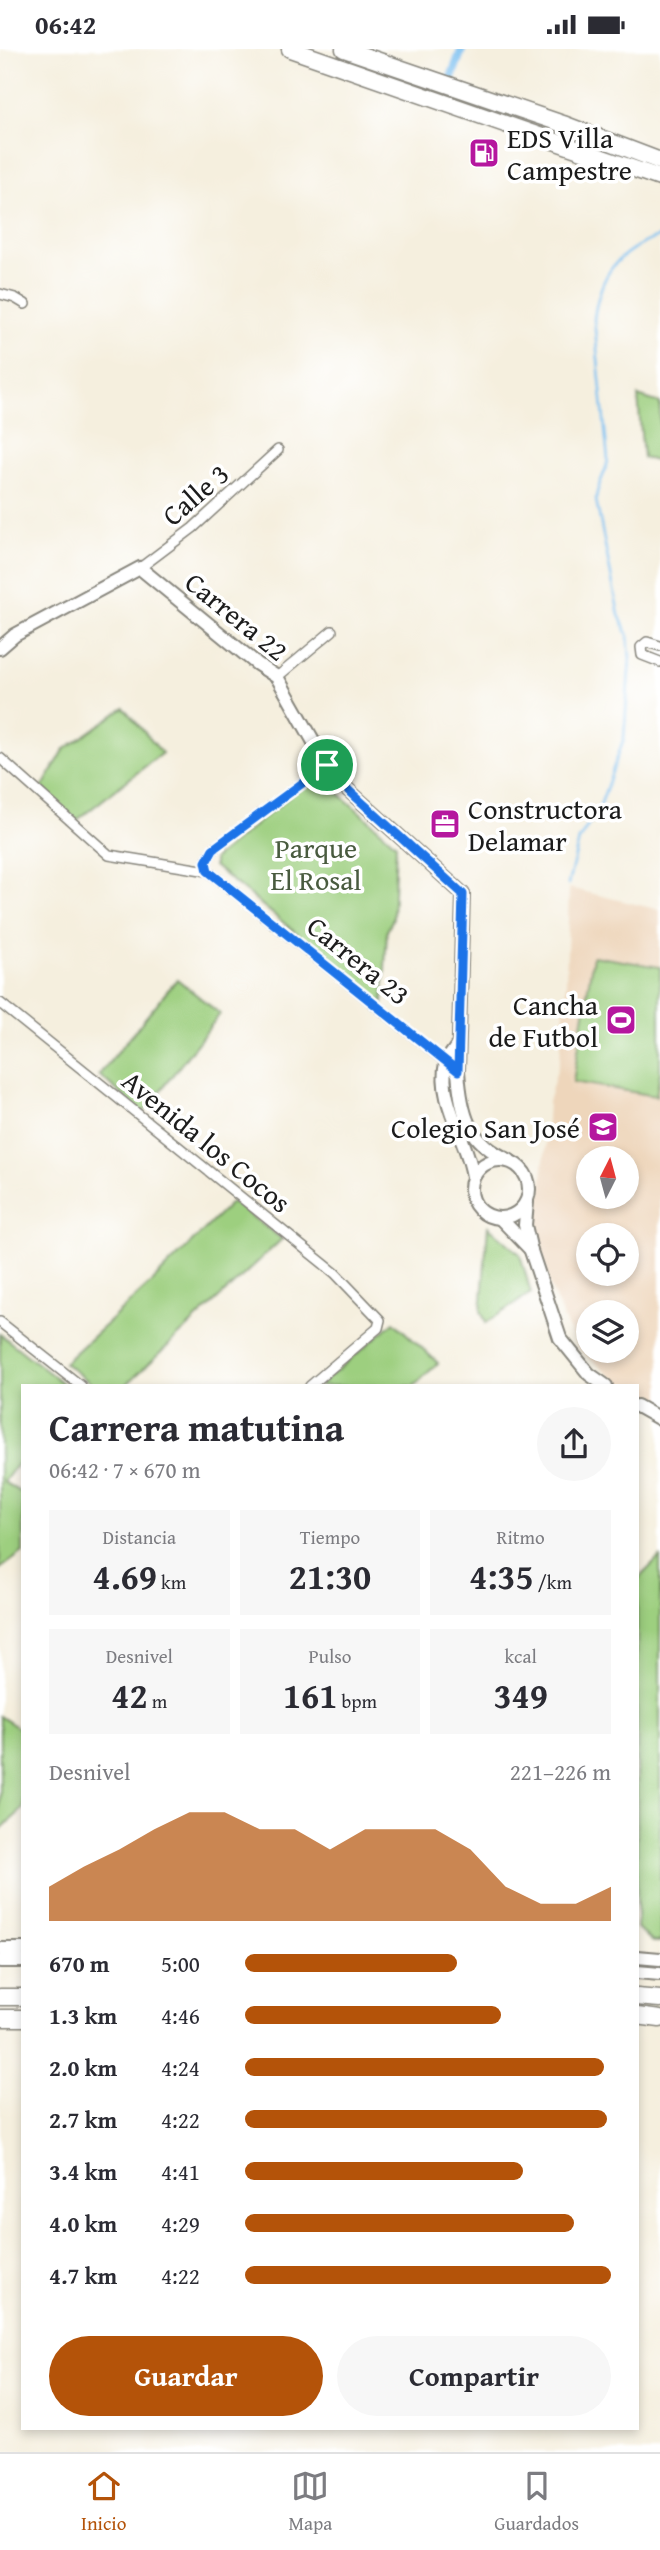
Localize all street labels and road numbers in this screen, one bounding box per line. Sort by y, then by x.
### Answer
street label: Calle 3 [153,453,237,535]
street label: Carrera 22 [177,562,297,670]
street label: Carrera 23 [299,906,419,1014]
street label: Avenida los Cocos [114,1060,300,1222]

